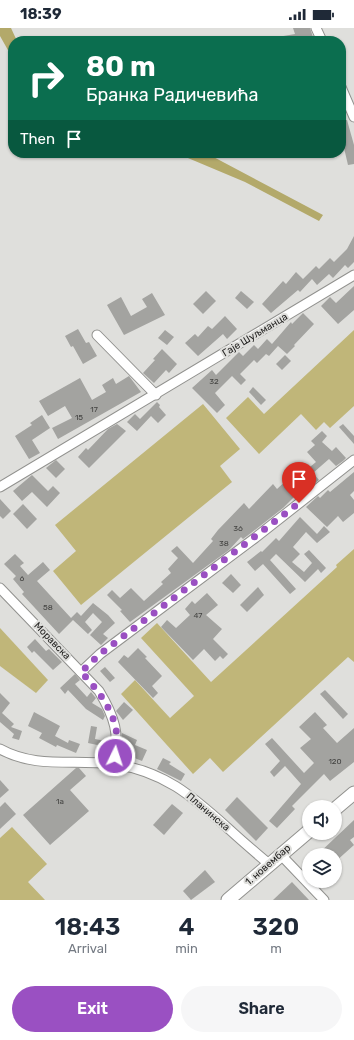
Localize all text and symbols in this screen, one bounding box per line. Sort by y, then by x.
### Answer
text: 18:39 [20,5,62,23]
text: 80 m [86,50,156,83]
icon: right [20,52,72,104]
text: Бранка Радичевића [86,84,258,106]
icon: arrive [63,128,85,150]
text: Then [20,130,55,148]
street label: Гаје Шуљманца [220,311,290,359]
house number: 32 [209,377,219,386]
house number: 17 [90,405,98,414]
house number: 15 [75,413,83,422]
pin [282,462,316,503]
icon: arrive [288,468,310,490]
house number: 36 [233,524,243,533]
house number: 38 [219,539,229,548]
house number: 6 [20,574,25,583]
house number: 58 [43,603,53,612]
house number: 47 [194,611,202,620]
street label: Моравска [31,620,73,662]
position arrow [94,735,136,777]
house number: 120 [328,757,342,766]
street label: Планинска [184,790,232,834]
house number: 1a [56,797,64,806]
map controls [302,800,342,888]
button: sound [302,800,342,840]
street label: 1. новембар [243,842,293,888]
button: layers [302,848,342,888]
text: 18:43 [55,913,120,941]
text: 4 [179,913,195,941]
text: 320 [253,913,299,941]
text: Arrival [68,941,107,956]
text: min [175,941,198,956]
text: m [270,941,282,956]
button: Exit [12,986,173,1032]
button: Share [181,986,342,1032]

